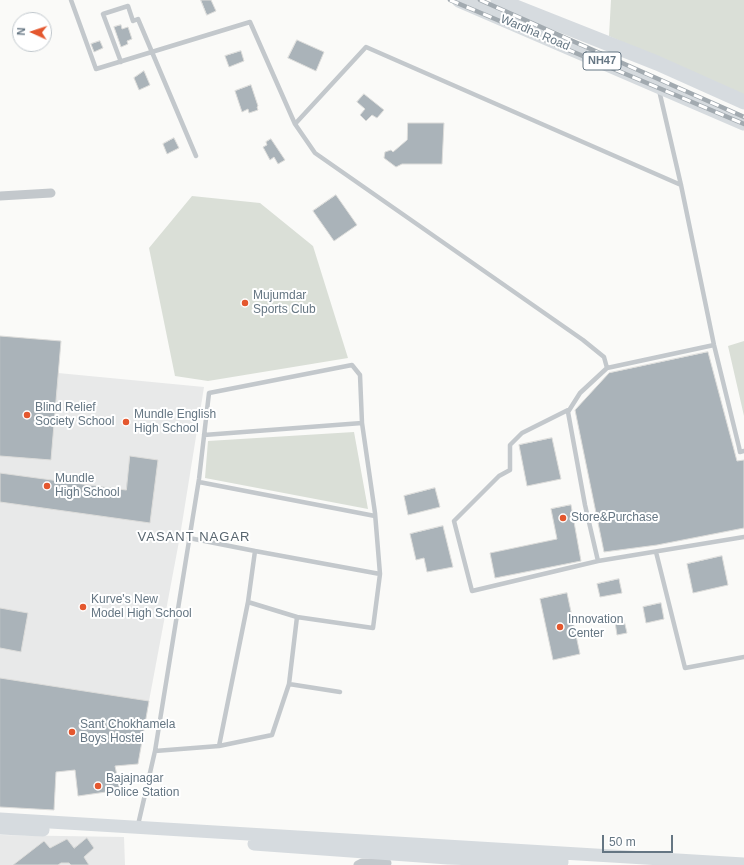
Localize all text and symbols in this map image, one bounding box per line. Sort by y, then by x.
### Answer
north arrow [12,12,52,52]
street label: Wardha Road [498,12,572,54]
text: N [15,27,27,36]
road number: NH47 [583,52,621,70]
place label: Mujumdar Sports Club [253,289,316,317]
marker: Mujumdar Sports Club [240,298,250,308]
place label: Blind Relief Society School [35,401,114,429]
place label: Mundle English High School [134,408,216,436]
marker: Blind Relief Society School [22,410,32,420]
marker: Mundle English High School [121,417,131,427]
place label: Mundle High School [55,472,120,500]
marker: Mundle High School [42,481,52,491]
place label: Store&Purchase [571,511,658,525]
marker: Store&Purchase [558,513,568,523]
district label: VASANT NAGAR [138,529,250,545]
place label: Kurve's New Model High School [91,593,192,621]
marker: Kurve's New Model High School [78,602,88,612]
place label: Innovation Center [568,613,623,641]
marker: Innovation Center [555,622,565,632]
place label: Sant Chokhamela Boys Hostel [80,718,175,746]
marker: Sant Chokhamela Boys Hostel [67,727,77,737]
place label: Bajajnagar Police Station [106,772,179,800]
marker: Bajajnagar Police Station [93,781,103,791]
scale bar [604,827,675,853]
text: 50 m [609,835,636,849]

